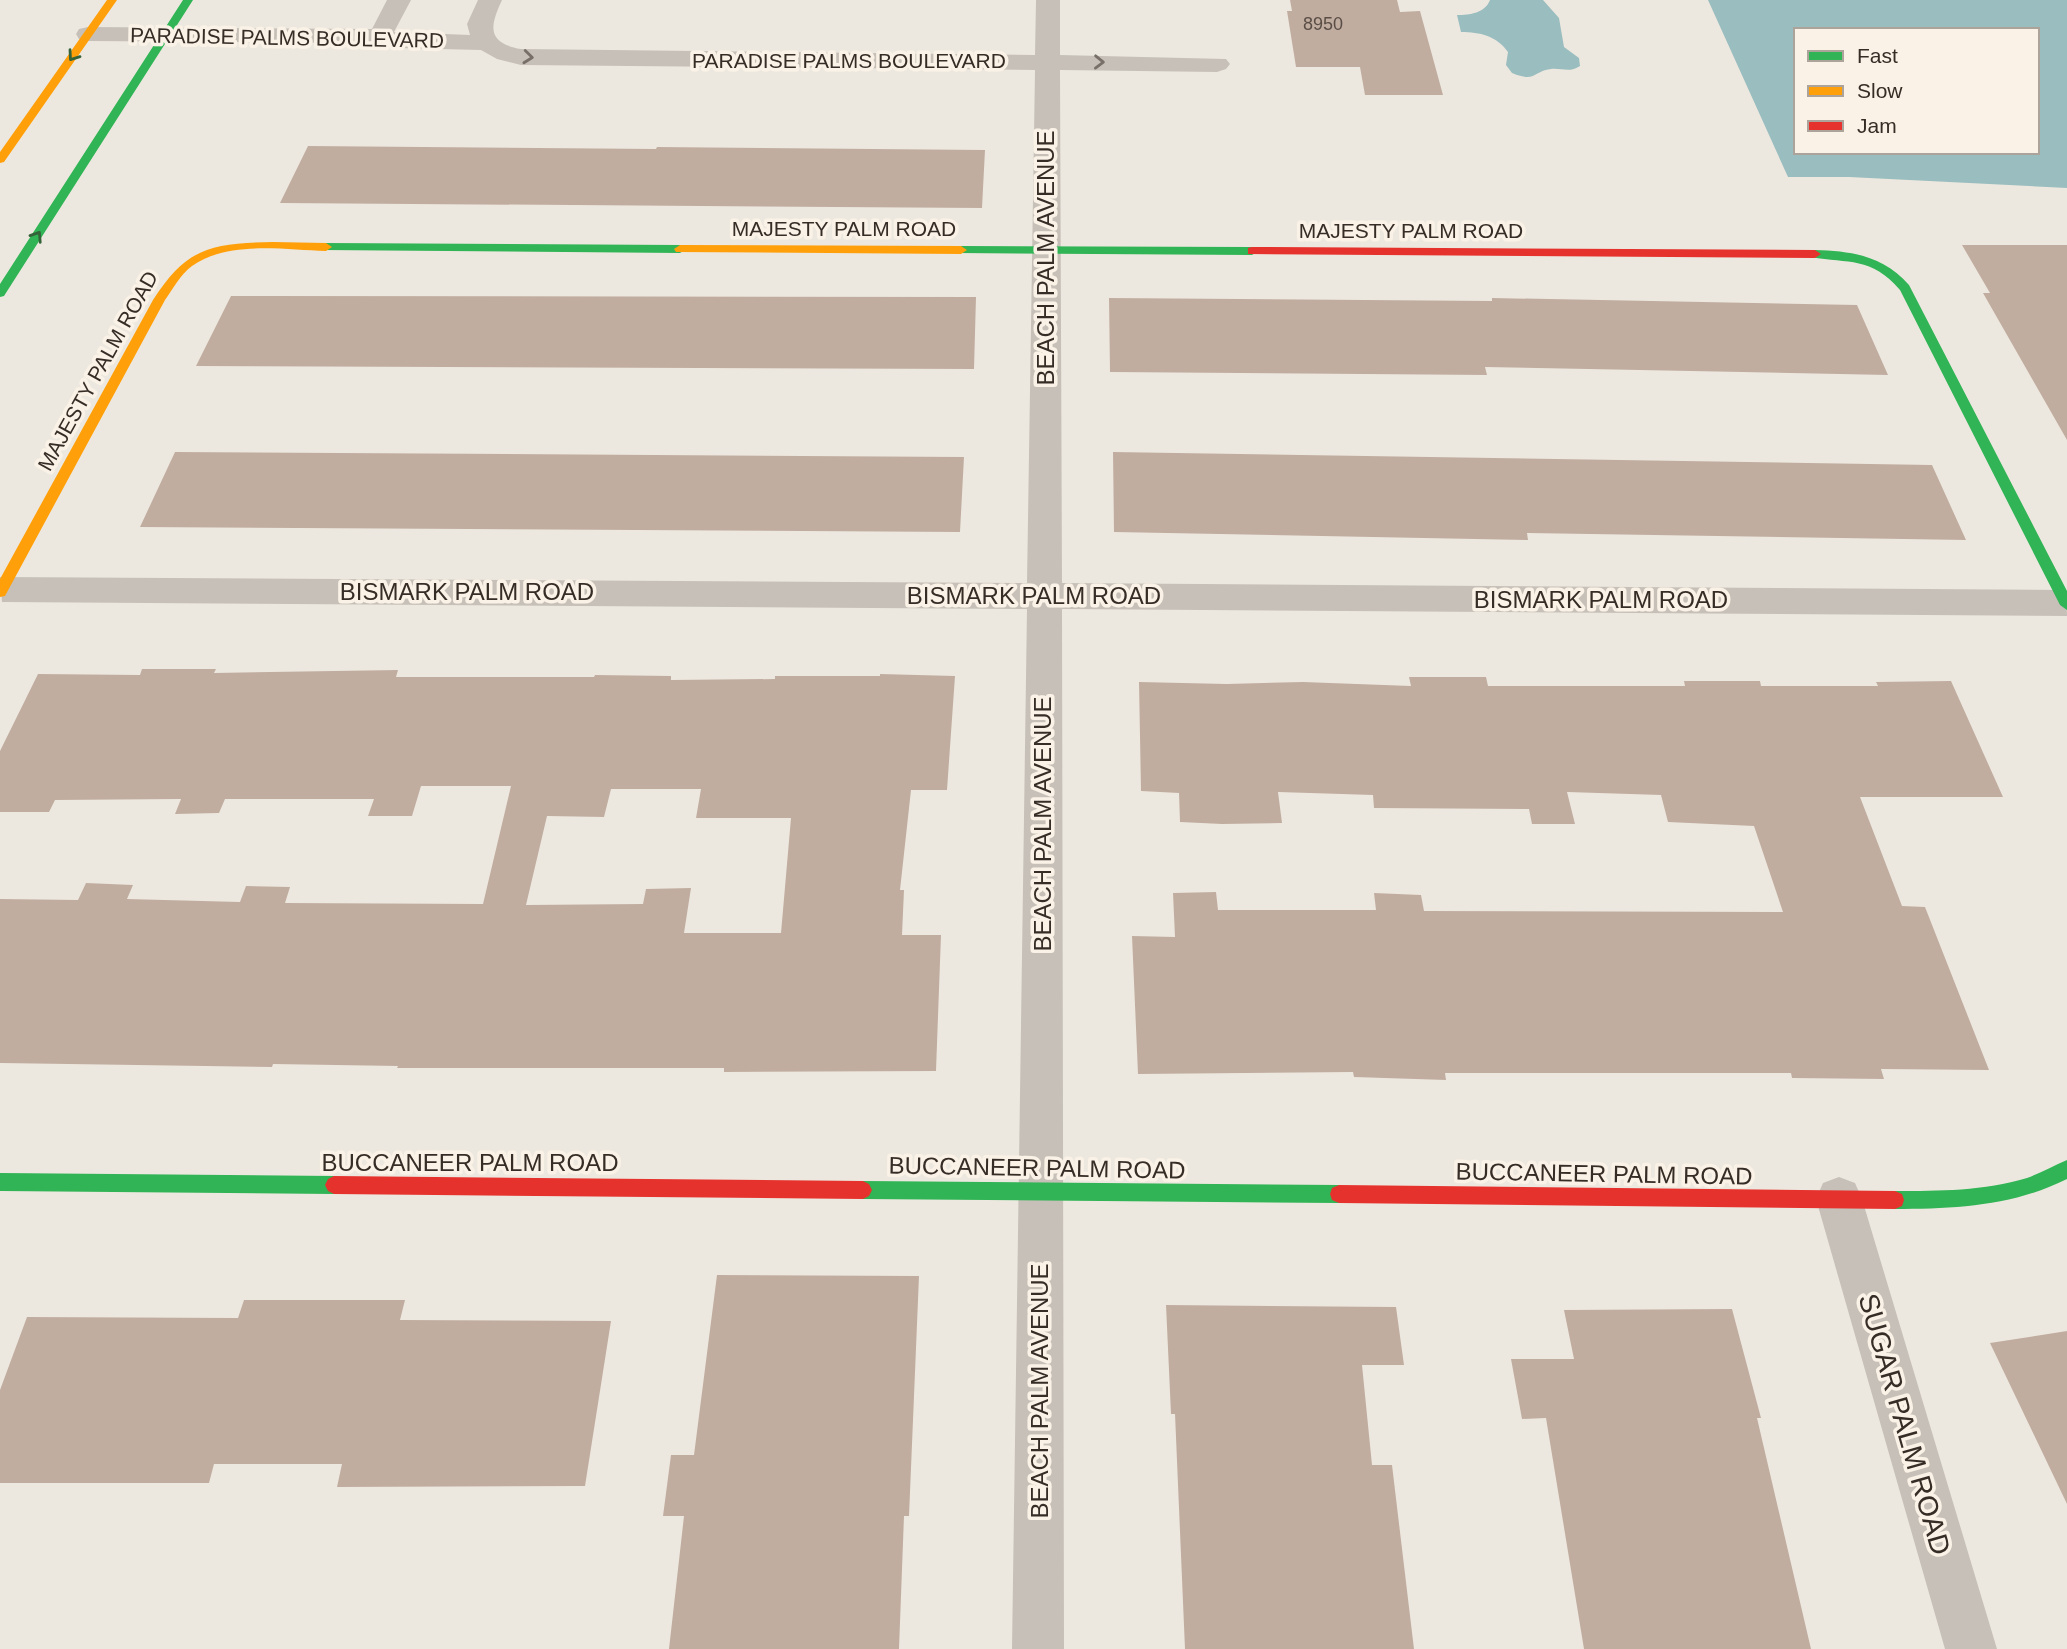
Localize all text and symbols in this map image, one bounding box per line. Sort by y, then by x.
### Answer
house number: 8950 [1303,14,1343,34]
street label: PARADISE PALMS BOULEVARD [130,23,444,52]
legend [1794,28,2039,154]
text: Fast [1857,44,1898,67]
one-way arrow [69,48,81,61]
street label: PARADISE PALMS BOULEVARD [692,49,1006,72]
one-way arrow [522,50,534,65]
one-way arrow [1093,55,1104,70]
text: Slow [1857,79,1903,102]
text: Jam [1857,114,1897,137]
street label: BEACH PALM AVENUE [1032,130,1059,386]
street label: MAJESTY PALM ROAD [732,217,956,240]
street label: MAJESTY PALM ROAD [1299,219,1523,242]
one-way arrow [29,230,42,243]
street label: MAJESTY PALM ROAD [33,267,162,474]
street label: BISMARK PALM ROAD [340,578,594,605]
street label: BISMARK PALM ROAD [907,582,1161,609]
street label: BISMARK PALM ROAD [1474,586,1728,613]
street label: BEACH PALM AVENUE [1029,696,1056,952]
street label: BUCCANEER PALM ROAD [322,1149,618,1176]
street label: BUCCANEER PALM ROAD [888,1151,1186,1184]
street label: BUCCANEER PALM ROAD [1455,1157,1753,1190]
street label: BEACH PALM AVENUE [1026,1263,1053,1519]
street label: SUGAR PALM ROAD [1852,1290,1957,1558]

